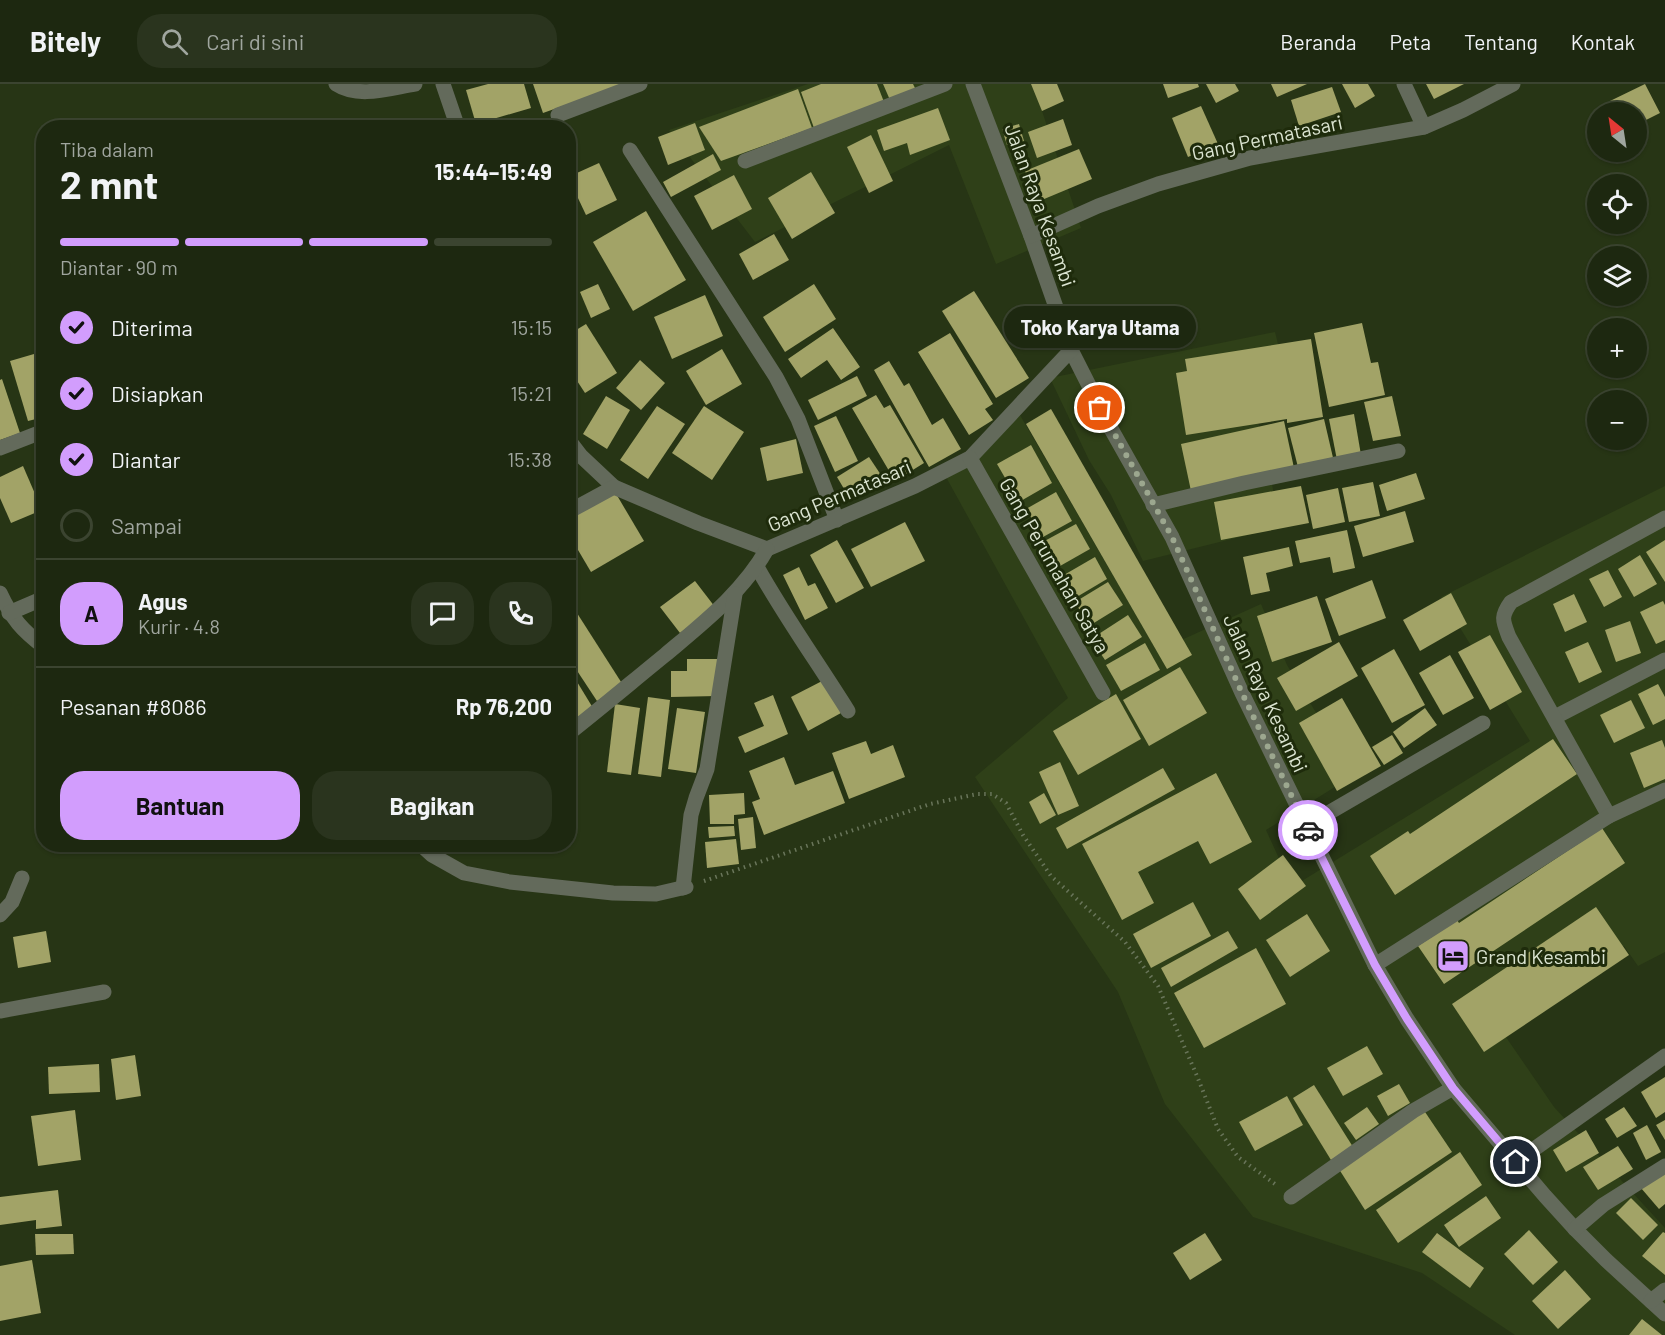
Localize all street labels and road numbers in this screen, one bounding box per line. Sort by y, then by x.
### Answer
street label: Gang Permatasari [1189,109,1345,165]
street label: Jalan Raya Kesambi [1000,120,1082,290]
street label: Gang Permatasari [764,454,914,536]
street label: Gang Perumahan Satya [995,473,1115,657]
street label: Jalan Raya Kesambi [1219,610,1313,776]

